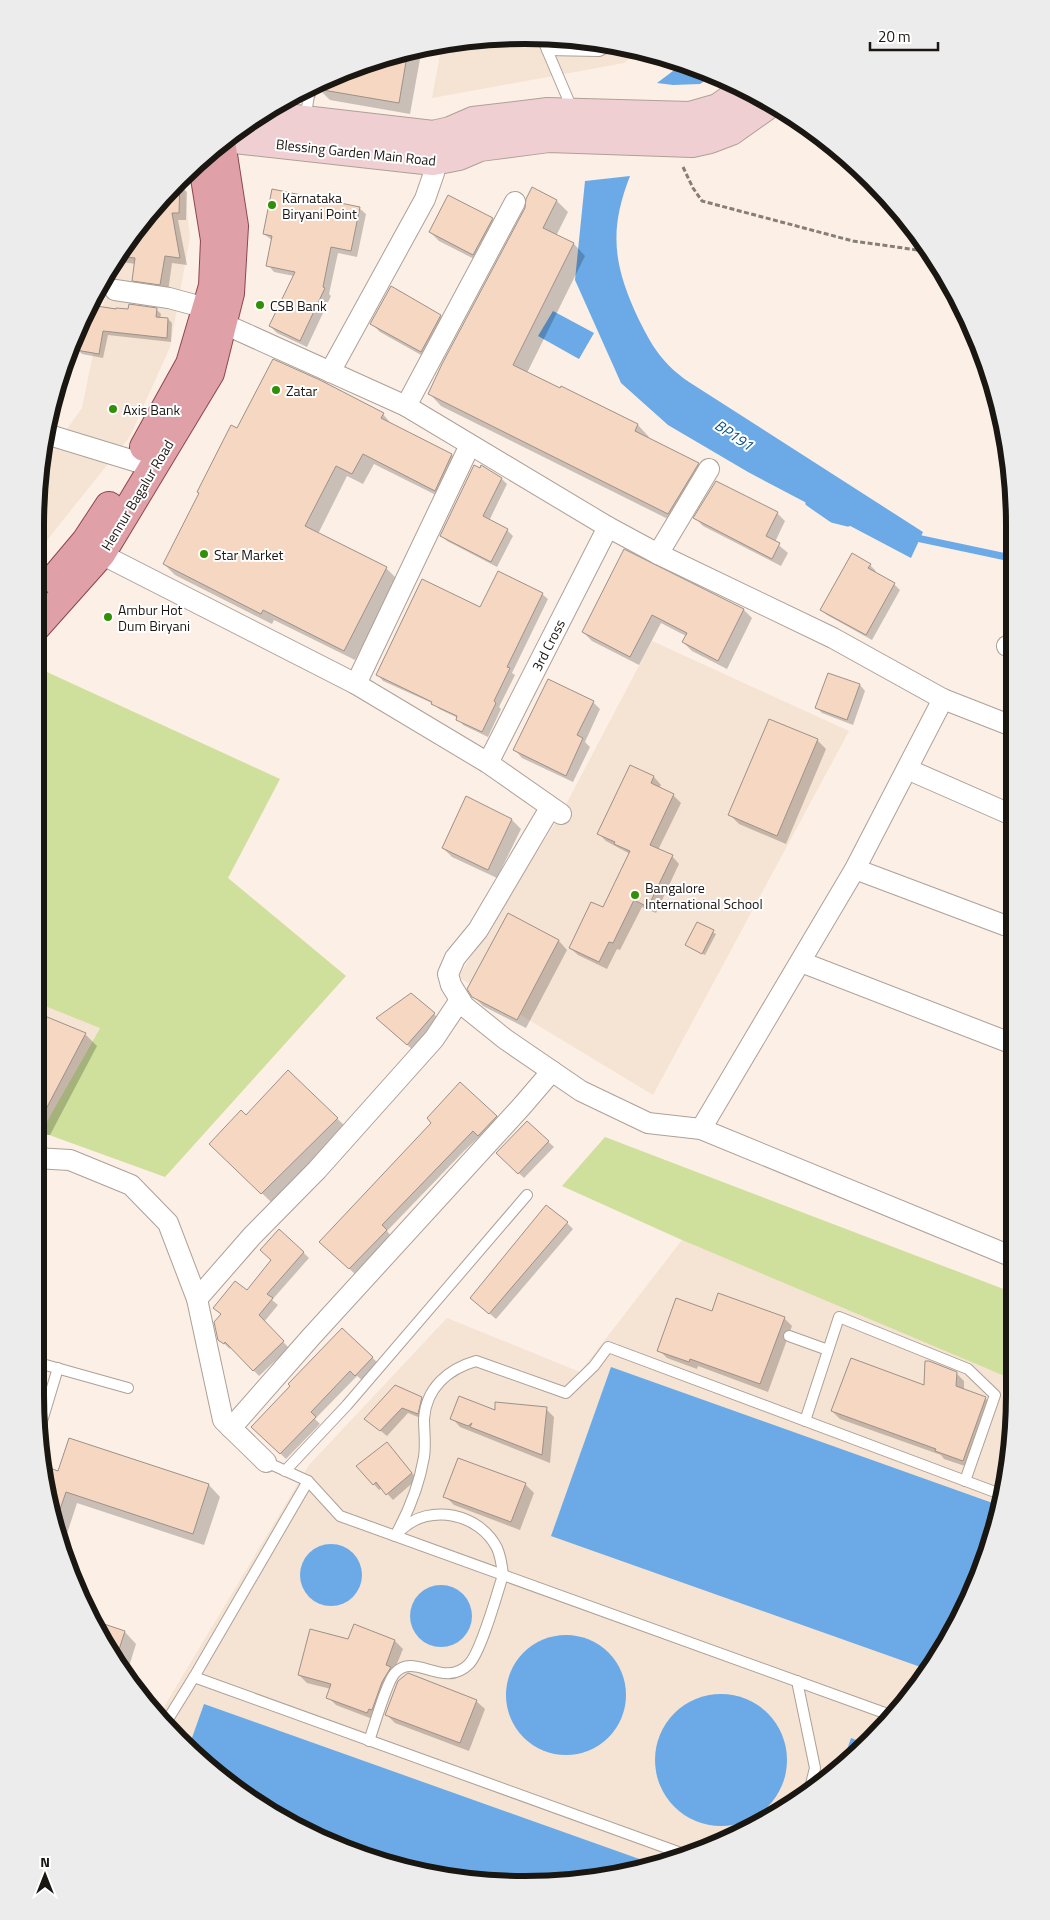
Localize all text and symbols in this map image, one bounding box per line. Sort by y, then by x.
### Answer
scale bar [870,20,938,52]
text: 20 m [878,25,911,48]
street label: Blessing Garden Main Road [275,133,437,171]
place label: Karnataka Biryani Point [282,187,357,224]
marker: Karnataka Biryani Point [266,199,278,211]
place label: CSB Bank [270,295,327,316]
marker: CSB Bank [254,299,266,311]
place label: Zatar [286,380,317,401]
marker: Zatar [270,384,282,396]
place label: Axis Bank [123,399,180,420]
marker: Axis Bank [107,403,119,415]
water label: BP191 [710,414,758,457]
street label: Hennur Bagalur Road [96,436,178,554]
place label: Star Market [214,544,283,565]
marker: Star Market [198,548,210,560]
place label: Ambur Hot Dum Biryani [118,599,190,636]
marker: Ambur Hot Dum Biryani [102,611,114,623]
street label: 3rd Cross [526,615,570,675]
place label: Bangalore International School [645,877,763,914]
marker: Bangalore International School [629,889,641,901]
north arrow [20,1850,70,1900]
text: N [40,1851,50,1872]

